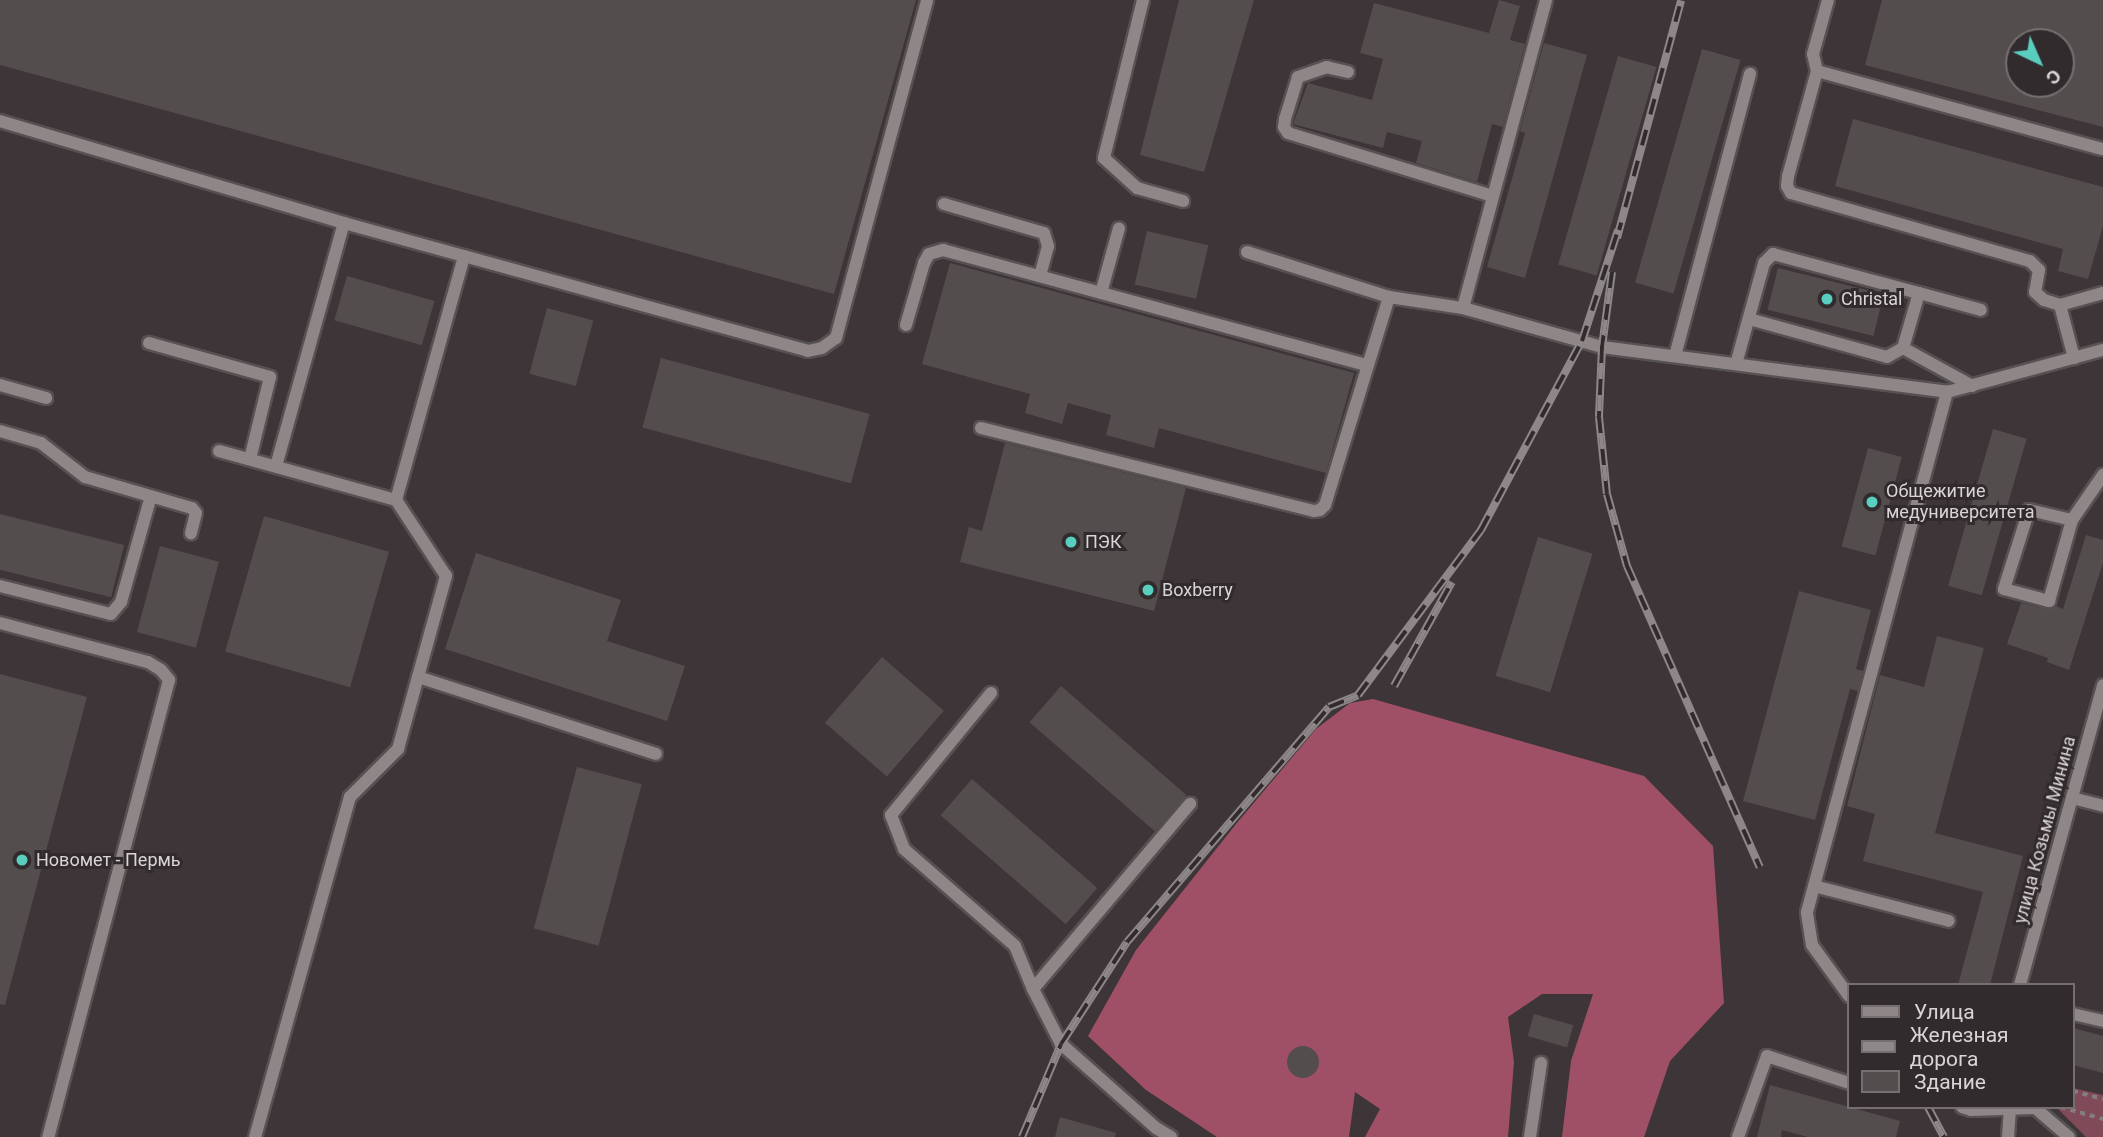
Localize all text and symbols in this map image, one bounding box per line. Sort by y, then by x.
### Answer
north arrow [2005,28,2075,98]
text: С [2041,64,2066,90]
place label: Christal [1841,288,1902,310]
marker: Christal [1819,291,1835,307]
place label: Общежитие медуниверситета [1886,481,2035,524]
marker: Общежитие медуниверситета [1864,494,1880,510]
place label: ПЭК [1085,531,1122,553]
marker: ПЭК [1063,534,1079,550]
place label: Boxberry [1162,579,1233,601]
marker: Boxberry [1140,582,1156,598]
street label: улица Козьмы Минина [2010,734,2080,926]
place label: Новомет - Пермь [36,849,181,871]
marker: Новомет - Пермь [14,852,30,868]
legend [1848,983,2075,1109]
text: Улица [1914,1000,1975,1024]
text: Железная дорога [1910,1023,2009,1071]
text: Здание [1914,1070,1986,1094]

